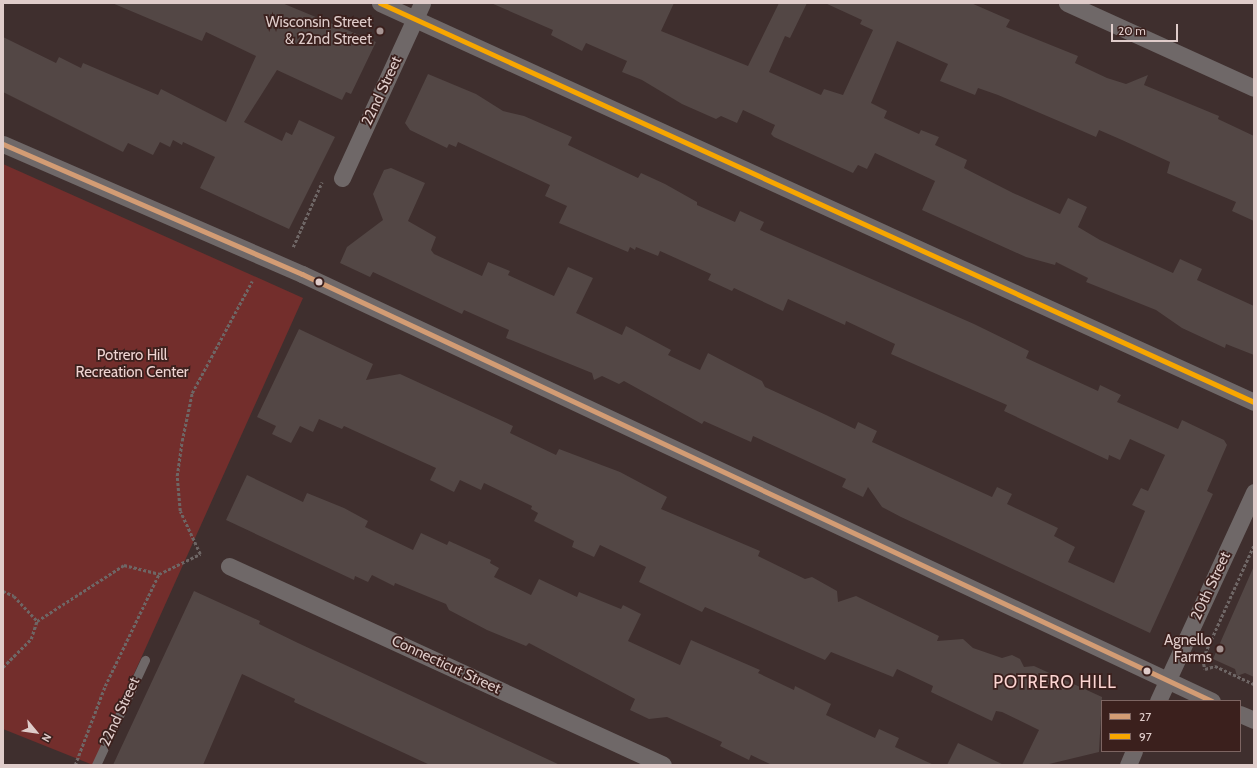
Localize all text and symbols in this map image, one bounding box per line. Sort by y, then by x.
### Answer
place label: Wisconsin Street & 22nd Street [265,13,372,48]
scale bar [1113,16,1180,42]
text: 20 m [1118,23,1146,38]
marker: Wisconsin Street & 22nd Street [375,26,385,36]
street label: 22nd Street [358,54,406,128]
unlabelled marker [314,277,324,287]
park label: Potrero Hill Recreation Center [75,346,189,381]
street label: 20th Street [1187,549,1235,623]
place label: Agnello Farms [1164,631,1212,666]
street label: Connecticut Street [389,632,503,698]
marker: Agnello Farms [1215,644,1225,654]
unlabelled marker [1142,666,1152,676]
district label: POTRERO HILL [993,673,1117,693]
street label: 22nd Street [96,675,144,749]
legend [1101,700,1241,752]
text: 27 [1139,709,1151,724]
north arrow [16,712,56,752]
text: 97 [1139,729,1152,744]
text: N [38,731,55,745]

